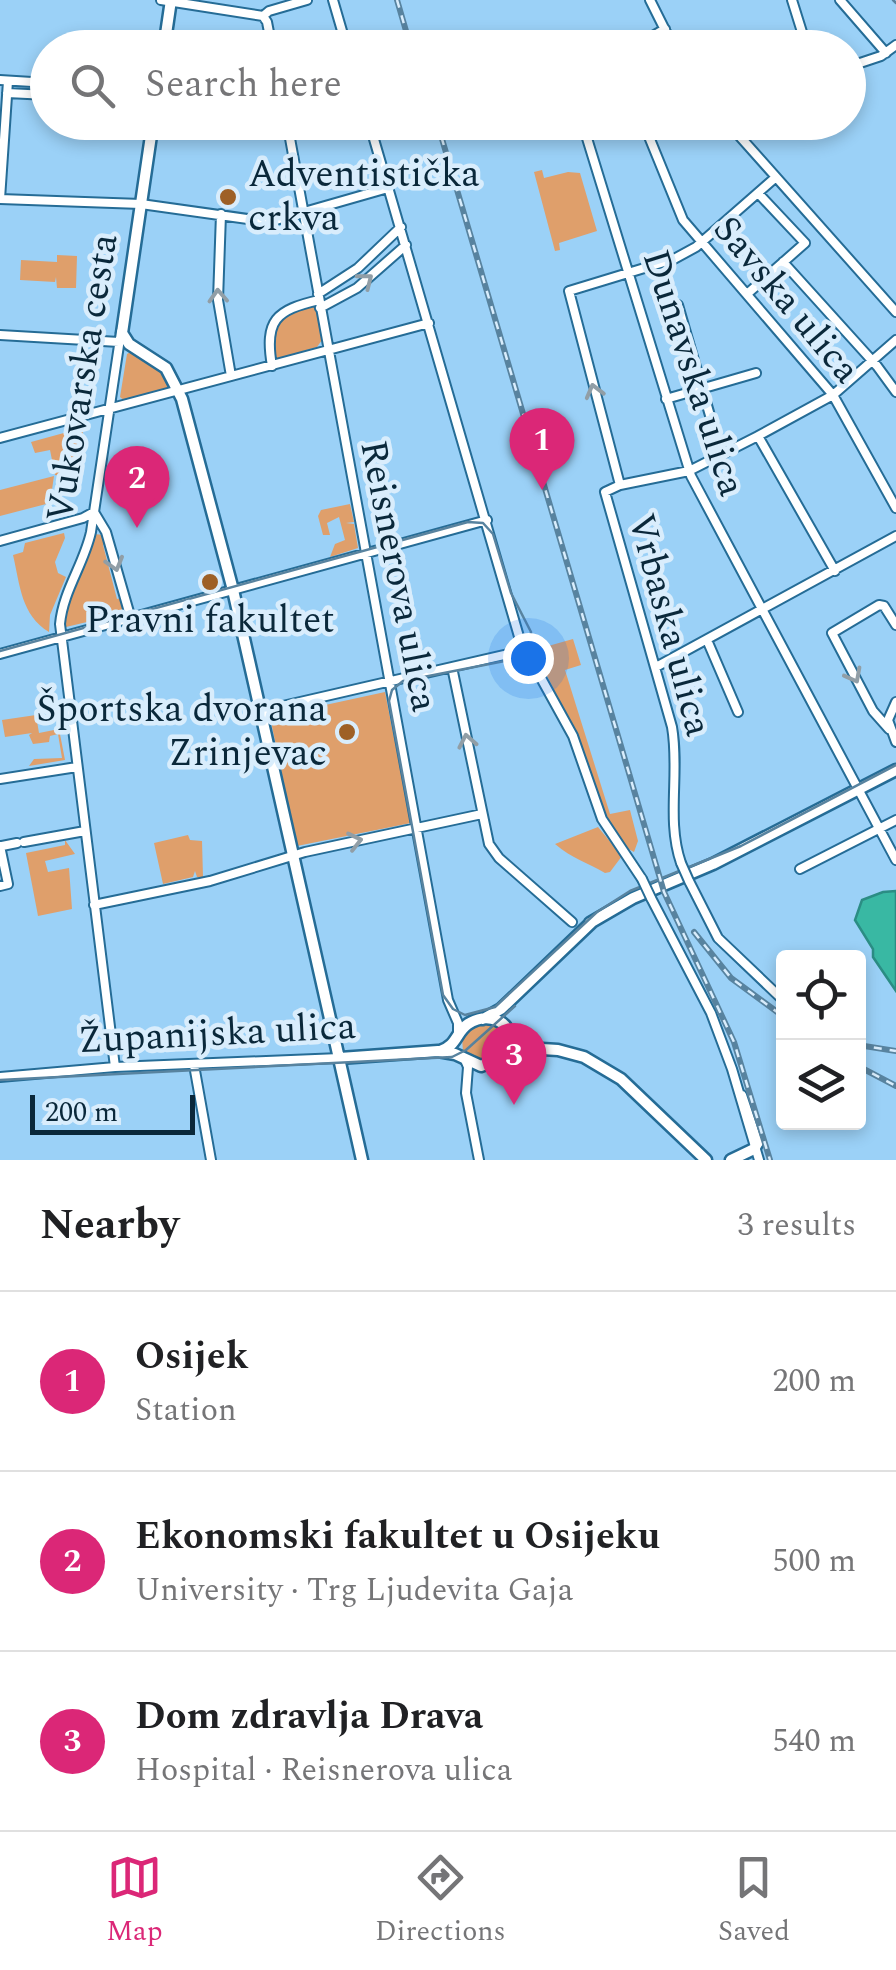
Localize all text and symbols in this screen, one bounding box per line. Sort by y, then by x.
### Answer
search box [30,30,866,140]
text: Search here [145,56,342,114]
icon: search [65,58,120,113]
place label: Adventistička crkva [248,146,480,248]
marker: Adventistička crkva [217,186,239,208]
street label: Savska ulica [698,203,874,397]
street label: Vukovarska cesta [32,229,134,526]
street label: Dunavska ulica [626,242,760,504]
one-way arrow [354,274,372,292]
one-way arrow [208,287,229,303]
one-way arrow [585,383,606,400]
pin: 1 [510,408,574,490]
street label: Reisnerova ulica [343,435,453,717]
pin: 2 [104,446,170,528]
street label: Vrbaska ulica [611,507,727,743]
one-way arrow [103,555,124,572]
marker: Pravni fakultet [199,571,221,593]
place label: Pravni fakultet [85,592,335,650]
your location [503,633,554,684]
one-way arrow [842,665,861,683]
place label: Športska dvorana Zrinjevac [36,681,327,783]
marker: Športska dvorana Zrinjevac [336,721,358,743]
one-way arrow [457,732,478,749]
one-way arrow [346,832,363,853]
map controls [776,950,866,1130]
button: locate [776,950,866,1040]
street label: Županijska ulica [77,998,358,1070]
pin: 3 [482,1022,546,1105]
button: layers [776,1040,866,1130]
scale bar [30,1090,195,1134]
text: 200 m [45,1091,118,1134]
text: Nearby [40,1194,179,1257]
text: 3 results [737,1201,856,1250]
text: Osijek [135,1328,249,1386]
text: 1 [64,1357,81,1406]
text: 200 m [772,1357,856,1406]
text: Station [135,1386,237,1435]
text: Ekonomski fakultet u Osijeku [135,1508,660,1566]
text: 2 [64,1537,81,1586]
text: 500 m [772,1537,856,1586]
text: University · Trg Ljudevita Gaja [135,1566,573,1615]
text: Dom zdravlja Drava [135,1688,483,1746]
text: 3 [64,1717,81,1766]
text: 540 m [772,1717,856,1766]
text: Hospital · Reisnerova ulica [135,1746,512,1795]
tab: Map [106,1850,163,1953]
tab: Directions [375,1850,506,1953]
tab: Saved [718,1850,790,1953]

